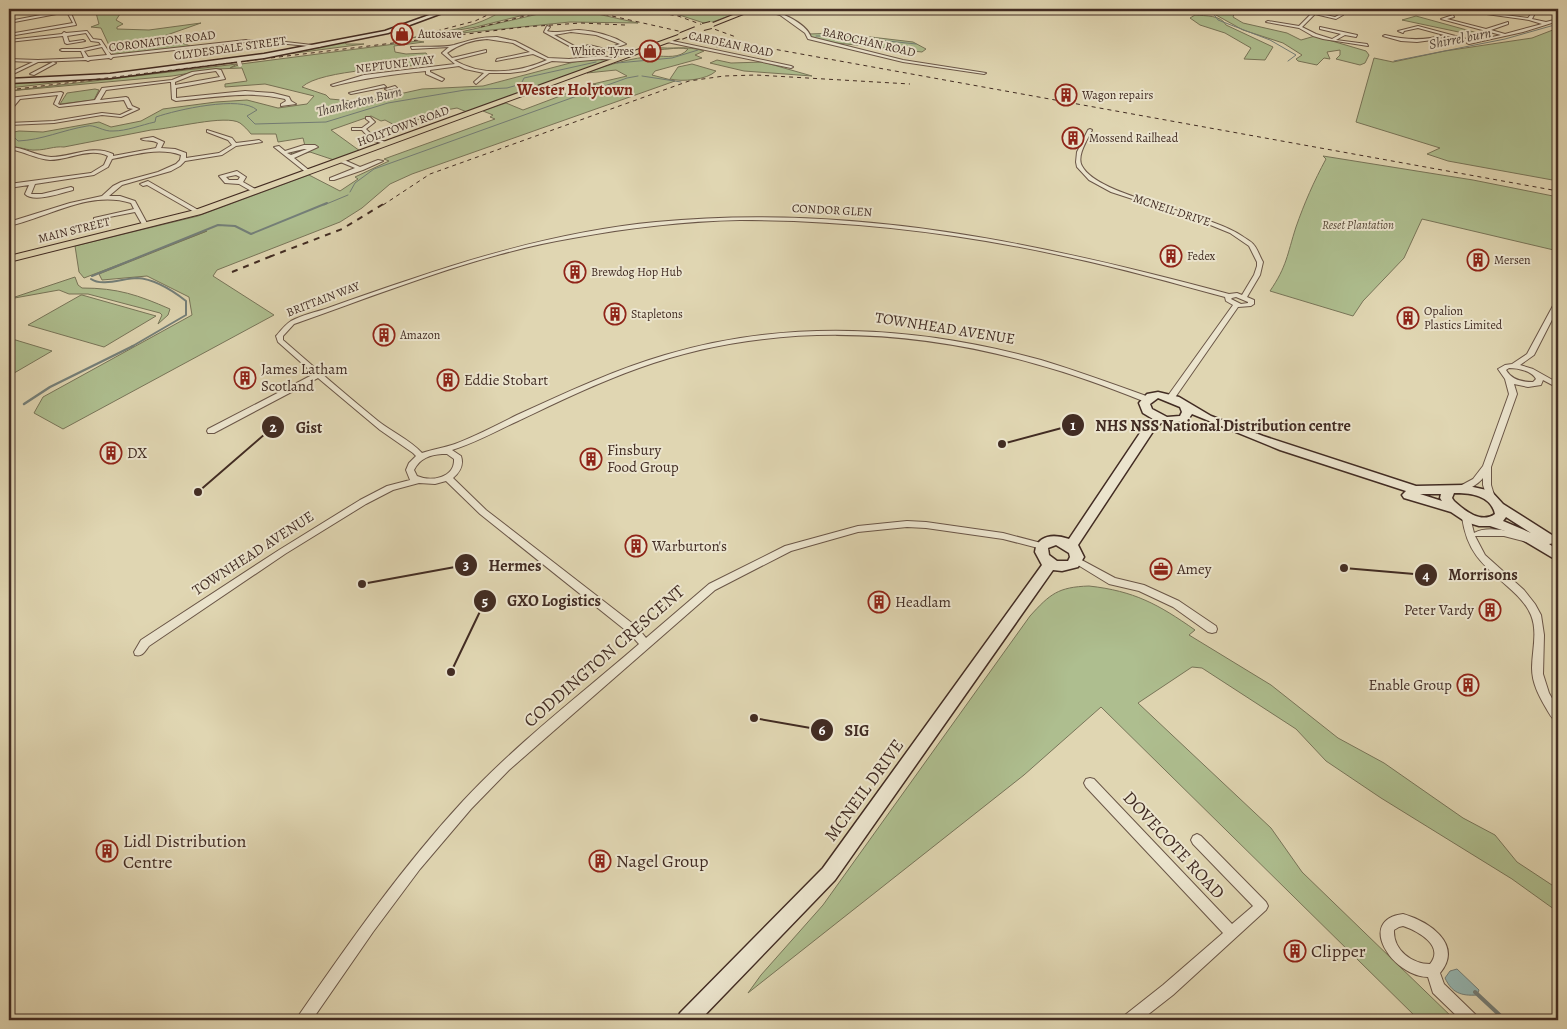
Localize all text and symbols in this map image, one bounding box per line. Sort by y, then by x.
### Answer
shop icon: Autosave [390,22,414,46]
water label: Shirrel burn [1427,23,1493,54]
street label: BAROCHAN ROAD [821,24,917,60]
place label: Autosave [417,26,462,42]
street label: CORONATION ROAD [108,27,216,55]
street label: CARDEAN ROAD [687,27,775,61]
street label: CLYDESDALE STREET [173,32,288,64]
shop icon: Whites Tyres [638,39,662,63]
place label: Whites Tyres [570,43,634,59]
street label: NEPTUNE WAY [355,51,436,77]
district label: Wester Holytown [516,79,633,101]
water label: Thankerton Burn [314,82,404,121]
building icon: Wagon repairs [1054,83,1078,107]
place label: Wagon repairs [1081,87,1154,103]
street label: HOLYTOWN ROAD [355,102,451,150]
building icon: Mossend Railhead [1061,126,1085,150]
place label: Mossend Railhead [1089,130,1179,146]
street label: MCNEIL DRIVE [1131,190,1213,230]
street label: CONDOR GLEN [791,200,873,220]
street label: MAIN STREET [36,213,112,247]
park label: Reset Plantation [1322,217,1394,233]
building icon: Fedex [1159,244,1183,268]
place label: Fedex [1187,248,1216,264]
building icon: Mersen [1466,248,1490,272]
place label: Mersen [1494,252,1531,268]
building icon: Brewdog Hop Hub [563,260,587,284]
place label: Brewdog Hop Hub [591,264,682,280]
street label: BRITTAIN WAY [284,277,363,320]
building icon: Stapletons [603,302,627,326]
place label: Opalion Plastics Limited [1424,303,1503,333]
place label: Stapletons [631,306,683,322]
building icon: Opalion Plastics Limited [1396,306,1420,330]
street label: TOWNHEAD AVENUE [874,307,1016,349]
building icon: Amazon [372,323,396,347]
place label: Amazon [399,327,441,343]
place label: James Latham Scotland [261,359,348,396]
building icon: James Latham Scotland [233,366,257,390]
building icon: Eddie Stobart [436,368,460,392]
place label: Eddie Stobart [464,370,548,390]
callout: NHS NSS National Distribution centre [1060,410,1361,441]
callout: Gist [261,412,332,443]
text: 1 [1070,415,1076,435]
text: NHS NSS National Distribution centre [1095,415,1351,437]
text: 2 [269,417,277,437]
text: Gist [296,417,323,439]
place label: Finsbury Food Group [607,440,679,477]
building icon: DX [99,441,123,465]
place label: DX [127,443,147,463]
building icon: Finsbury Food Group [579,447,603,471]
street label: TOWNHEAD AVENUE [188,506,318,600]
building icon: Warburton's [624,534,648,558]
place label: Warburton's [651,536,727,556]
callout: Hermes [454,549,552,580]
text: 3 [463,555,469,575]
text: Hermes [489,555,541,577]
office icon: Amey [1149,557,1173,581]
place label: Amey [1176,559,1212,579]
callout: Morrisons [1413,559,1528,590]
text: Morrisons [1448,564,1518,586]
text: 4 [1422,565,1430,585]
street label: CODDINGTON CRESCENT [519,579,690,733]
callout: GXO Logistics [472,585,611,616]
text: GXO Logistics [507,590,601,612]
building icon: Headlam [867,590,891,614]
text: 5 [482,591,488,611]
place label: Headlam [895,592,951,612]
building icon: Peter Vardy [1478,598,1502,622]
place label: Peter Vardy [1404,600,1474,620]
building icon: Enable Group [1456,673,1480,697]
place label: Enable Group [1369,675,1452,695]
callout: SIG [810,715,879,746]
text: 6 [818,720,826,740]
text: SIG [845,720,869,742]
street label: MCNEIL DRIVE [819,734,909,846]
street label: DOVECOTE ROAD [1118,786,1230,904]
place label: Lidl Distribution Centre [123,829,247,874]
building icon: Lidl Distribution Centre [95,839,119,863]
building icon: Nagel Group [588,849,612,873]
place label: Nagel Group [616,849,709,873]
building icon: Clipper [1283,939,1307,963]
place label: Clipper [1311,939,1366,963]

